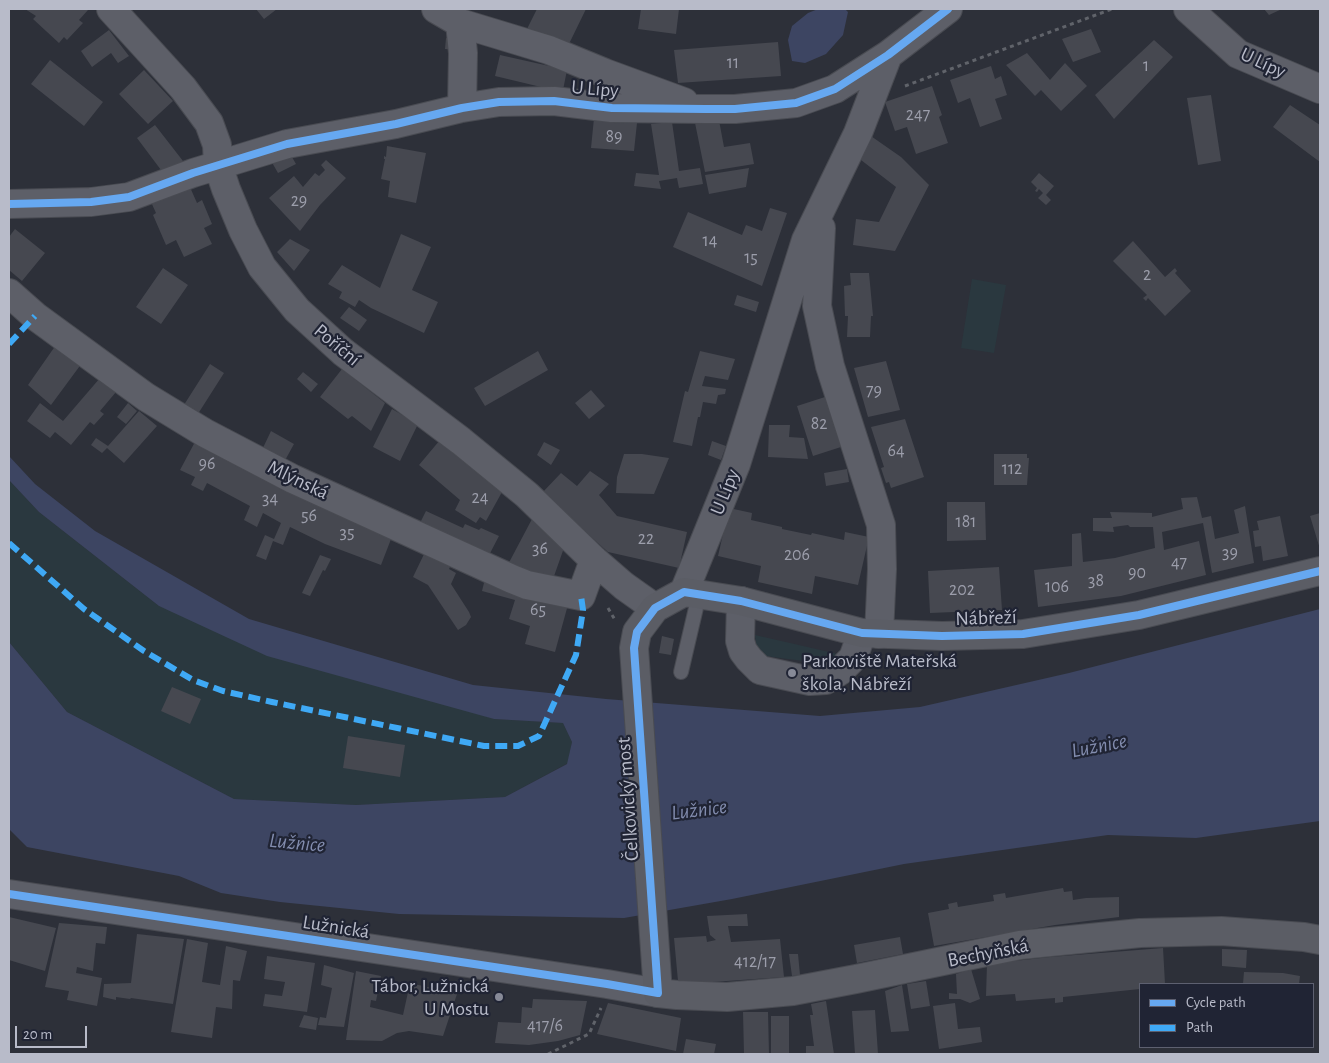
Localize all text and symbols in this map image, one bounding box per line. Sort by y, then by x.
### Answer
street label: U Lípy [1236,42,1290,84]
house number: 11 [727,52,739,74]
house number: 1 [1143,55,1149,77]
street label: U Lípy [570,75,620,103]
house number: 247 [906,104,930,126]
house number: 89 [606,126,622,148]
house number: 29 [291,190,307,212]
house number: 14 [703,230,717,252]
house number: 15 [744,247,758,269]
house number: 2 [1143,264,1151,286]
street label: Poříční [309,319,365,371]
house number: 79 [866,380,882,402]
house number: 82 [811,413,827,435]
house number: 64 [887,440,905,462]
house number: 96 [199,453,215,475]
street label: Mlýnská [264,455,332,505]
house number: 112 [1002,458,1022,480]
street label: U Lípy [705,466,745,518]
house number: 24 [472,487,488,509]
house number: 34 [262,488,278,510]
house number: 56 [301,505,317,527]
house number: 181 [956,511,976,533]
house number: 35 [340,522,354,544]
house number: 22 [638,528,654,550]
house number: 36 [532,538,548,560]
house number: 39 [1222,542,1238,564]
house number: 206 [784,544,810,566]
house number: 47 [1171,552,1187,574]
house number: 90 [1128,562,1146,584]
house number: 38 [1088,570,1104,592]
house number: 106 [1045,576,1069,598]
house number: 202 [949,579,975,601]
house number: 65 [530,599,546,621]
street label: Nábřeží [955,605,1017,631]
place label: Parkoviště Mateřská škola, Nábřeží [802,649,957,696]
marker: Parkoviště Mateřská škola, Nábřeží [786,667,798,679]
water label: Lužnice [1069,728,1129,764]
street label: Čelkovický most [612,736,644,862]
water label: Lužnice [670,794,728,826]
water label: Lužnice [268,828,326,858]
street label: Lužnická [301,910,371,944]
street label: Bechyňská [946,933,1030,973]
house number: 412/17 [734,951,776,973]
place label: Tábor, Lužnická U Mostu [371,974,489,1021]
legend [1139,983,1314,1048]
marker: Tábor, Lužnická U Mostu [493,991,505,1003]
text: Cycle path [1186,995,1246,1010]
house number: 417/6 [527,1015,563,1037]
scale bar [18,1016,90,1048]
text: Path [1186,1020,1213,1035]
text: 20 m [23,1027,52,1042]

